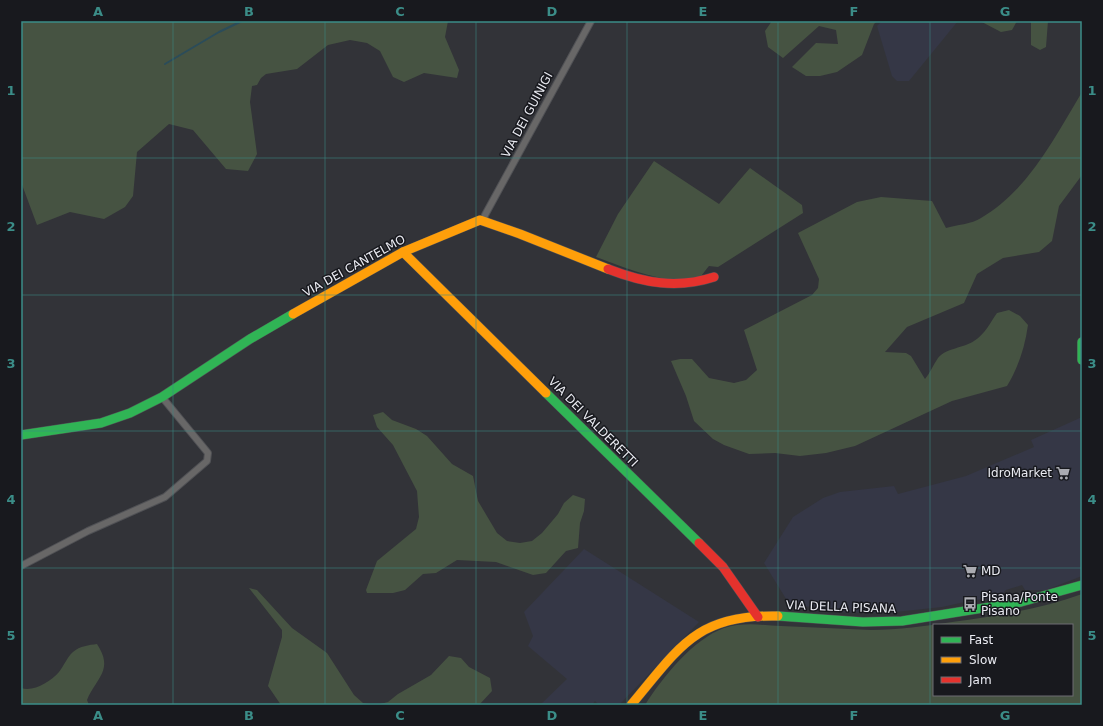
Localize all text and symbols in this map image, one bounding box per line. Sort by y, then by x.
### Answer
text: A [93,4,103,19]
text: B [244,4,254,19]
text: C [395,4,405,19]
text: D [547,4,558,19]
text: E [699,4,707,19]
text: F [850,4,858,19]
text: G [1000,4,1010,19]
street label: VIA DEI GUINIGI [499,70,555,160]
text: 1 [6,83,16,98]
text: 1 [1087,83,1097,98]
text: 2 [6,219,16,234]
text: 2 [1087,219,1097,234]
street label: VIA DEI CANTELMO [300,232,408,300]
text: 3 [6,356,16,371]
text: 3 [1087,356,1097,371]
street label: VIA DEI VALDERETTI [545,374,641,470]
supermarket icon: IdroMarket [1055,465,1071,481]
place label: IdroMarket [988,466,1052,480]
text: 4 [6,492,16,507]
text: 4 [1087,492,1097,507]
supermarket icon: MD [962,563,978,579]
place label: MD [981,564,1001,578]
place label: Pisana/Ponte Pisano [981,590,1058,618]
bus stop icon: Pisana/Ponte Pisano [962,596,978,612]
street label: VIA DELLA PISANA [786,598,897,616]
legend [933,624,1073,696]
text: 5 [6,628,16,643]
text: 5 [1087,628,1097,643]
text: Fast [969,633,993,647]
text: Slow [969,653,997,667]
text: Jam [968,673,992,687]
text: A [93,708,103,723]
text: B [244,708,254,723]
text: C [395,708,405,723]
text: D [547,708,558,723]
text: E [699,708,707,723]
text: F [850,708,858,723]
text: G [1000,708,1010,723]

